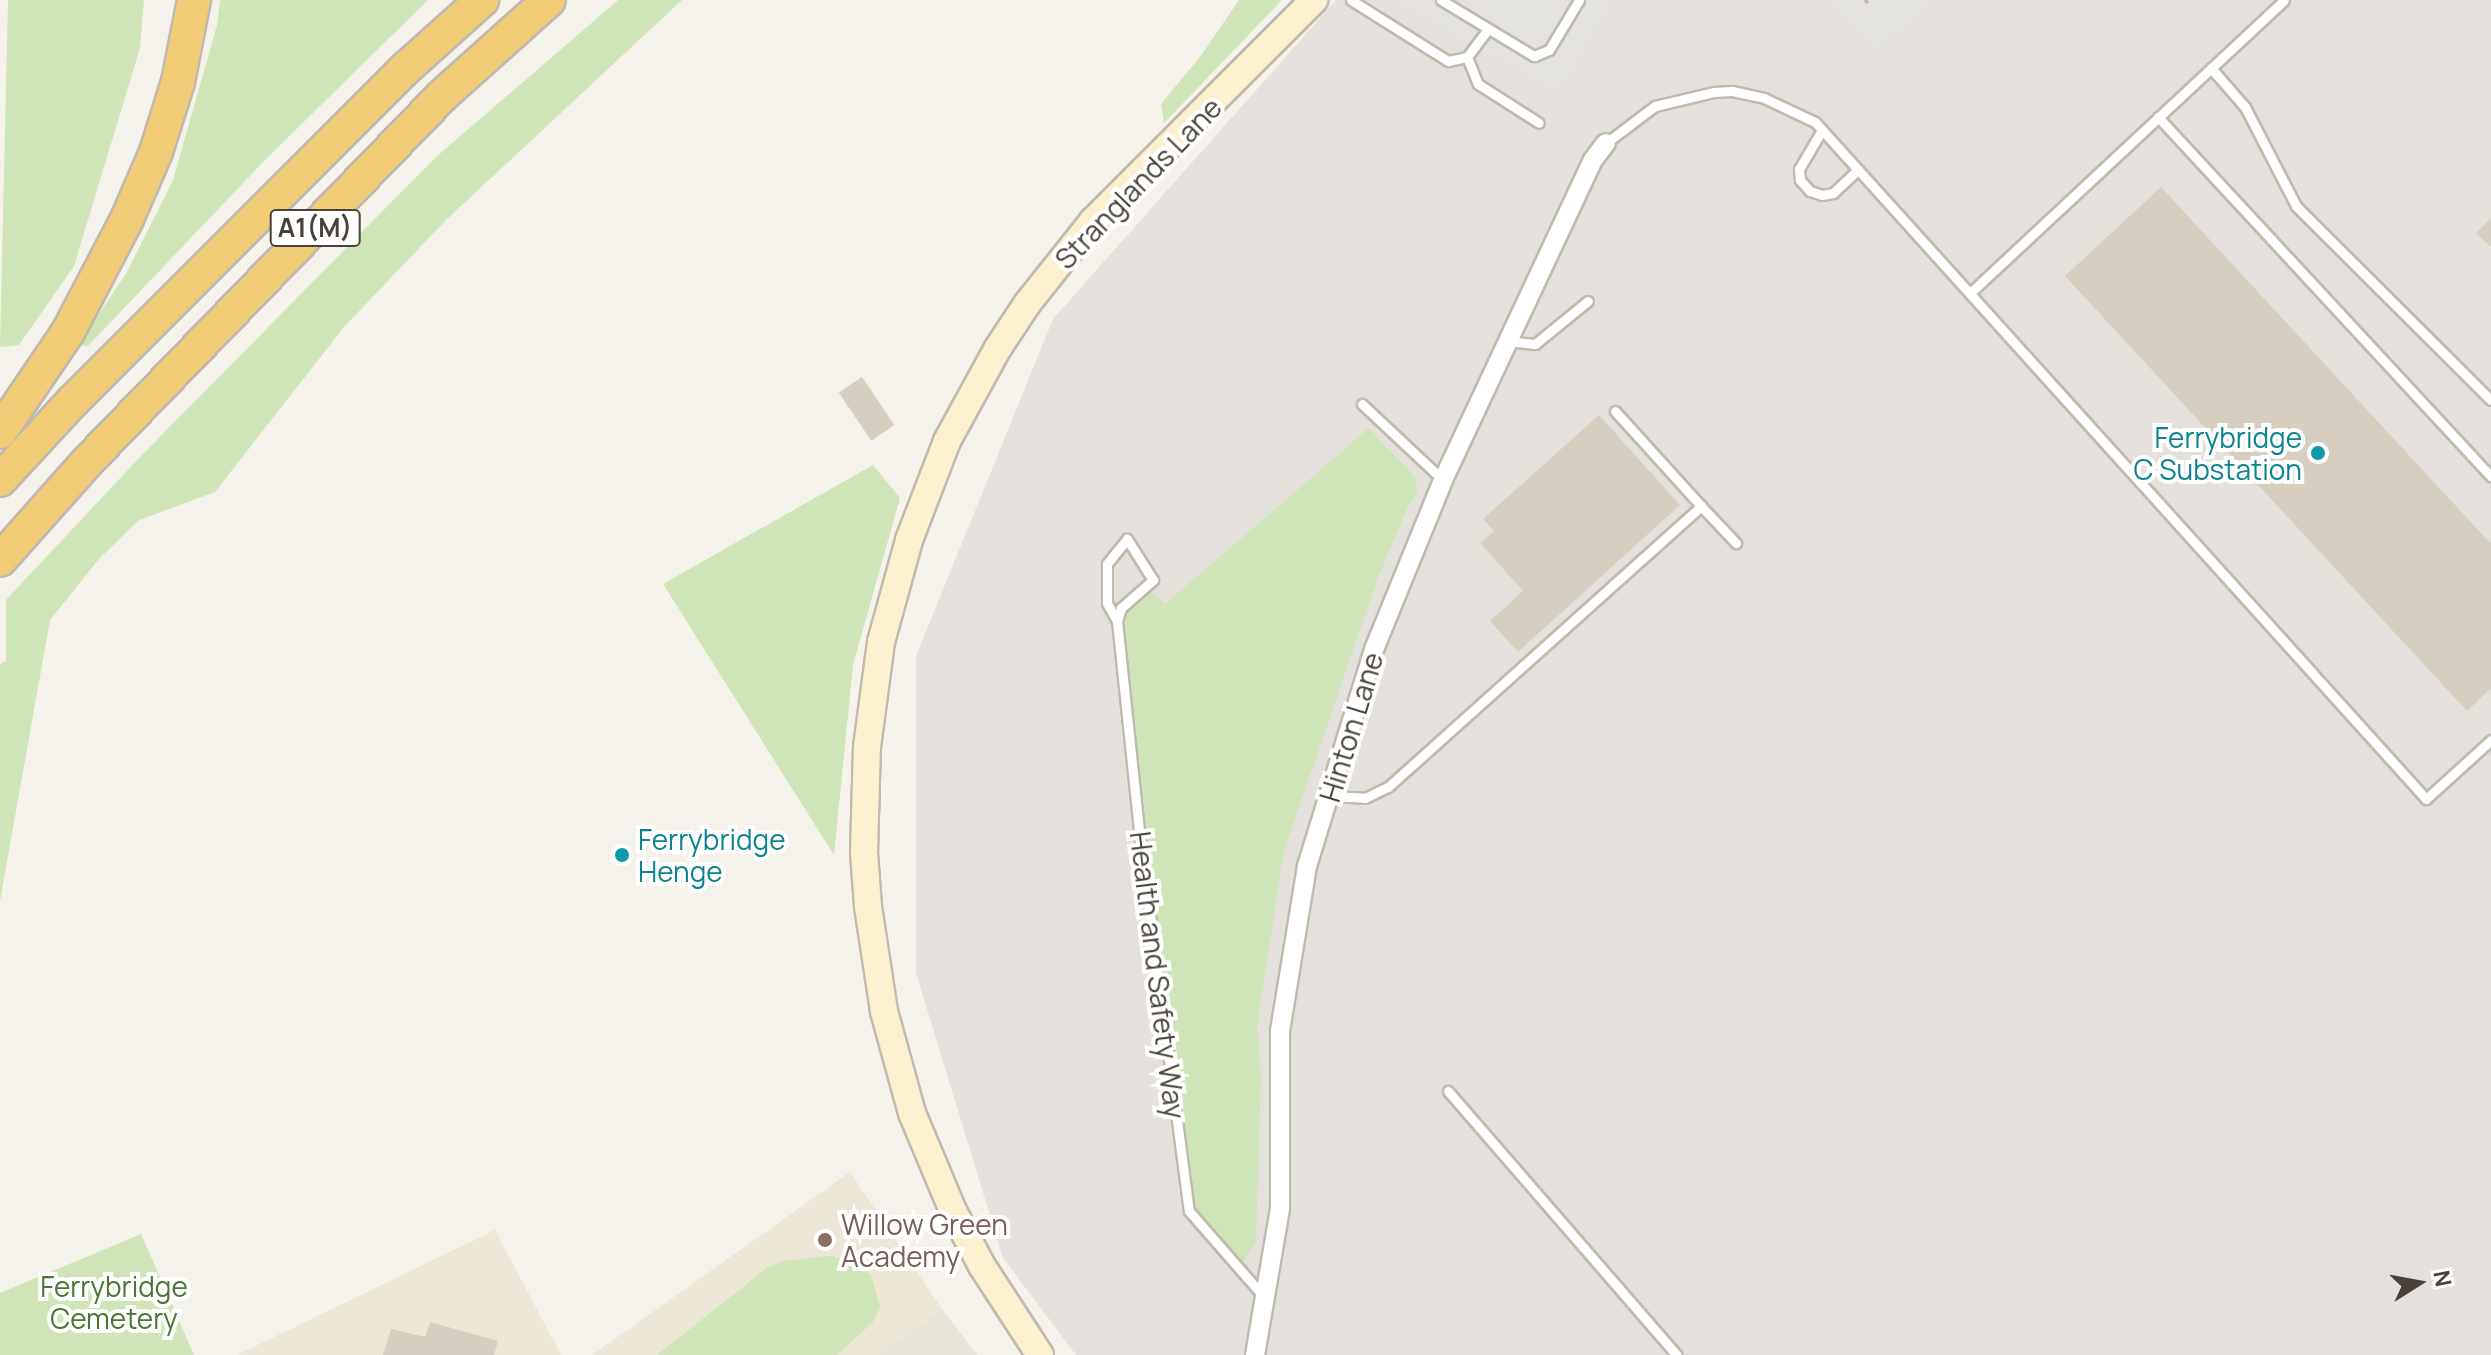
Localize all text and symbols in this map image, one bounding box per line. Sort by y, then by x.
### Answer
street label: Stranglands Lane [1048,90,1228,276]
road number: A1(M) [269,206,361,250]
place label: Ferrybridge C Substation [2134,420,2302,486]
marker: Ferrybridge C Substation [2309,444,2327,462]
street label: Hinton Lane [1312,648,1390,806]
place label: Ferrybridge Henge [638,822,786,888]
street label: Health and Safety Way [1124,829,1192,1121]
marker: Ferrybridge Henge [613,846,631,864]
place label: Willow Green Academy [841,1207,1008,1273]
marker: Willow Green Academy [816,1231,834,1249]
north arrow [2379,1243,2459,1323]
text: N [2426,1268,2459,1289]
park label: Ferrybridge Cemetery [40,1269,188,1335]

